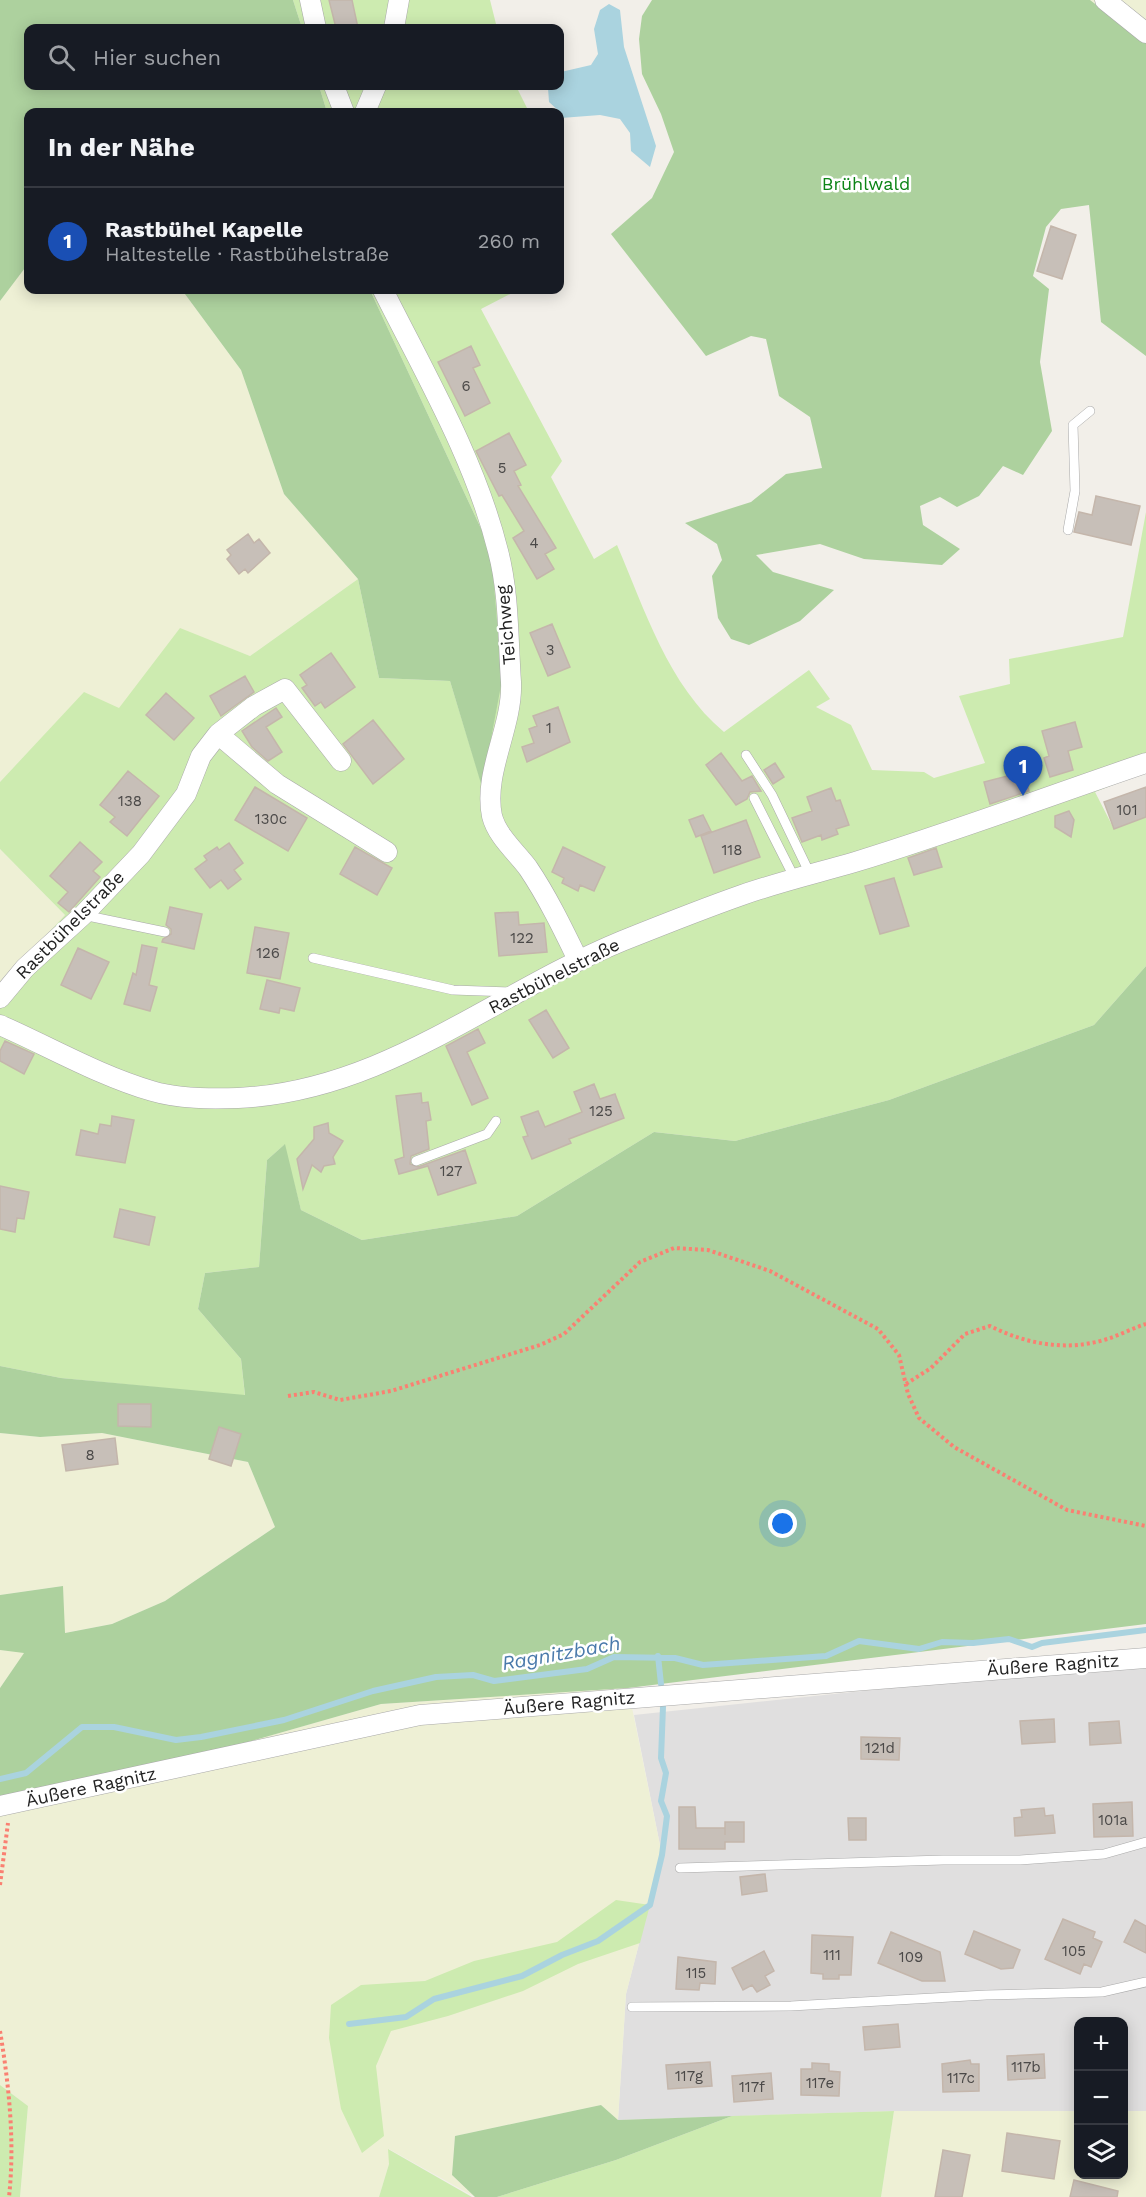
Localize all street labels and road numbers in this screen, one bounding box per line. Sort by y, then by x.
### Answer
street label: Teichweg [492,584,519,666]
street label: Rastbühelstraße [11,866,128,983]
street label: Rastbühelstraße [485,933,623,1018]
street label: Äußere Ragnitz [986,1649,1120,1680]
street label: Äußere Ragnitz [502,1686,636,1719]
street label: Äußere Ragnitz [24,1762,158,1811]

